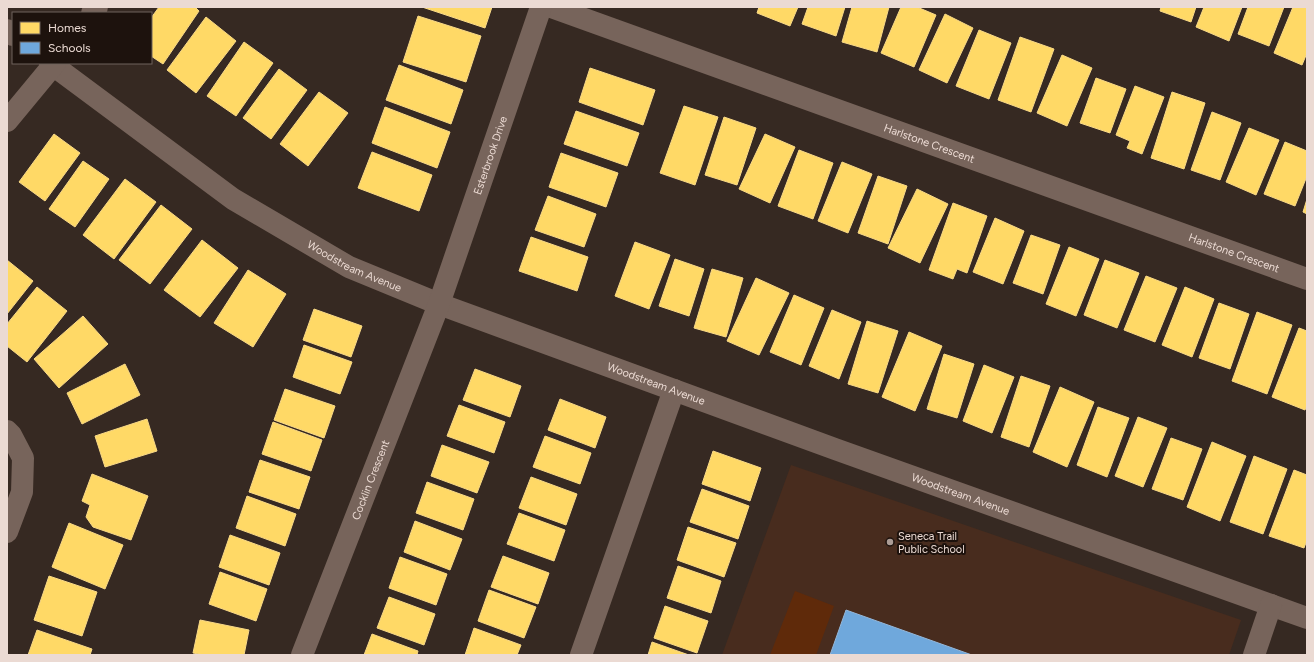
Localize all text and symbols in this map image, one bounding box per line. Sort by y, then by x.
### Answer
legend [12,12,152,64]
text: Homes [48,21,87,35]
text: Schools [48,41,91,55]
street label: Esterbrook Drive [471,114,510,196]
street label: Harlstone Crescent [882,121,976,165]
street label: Harlstone Crescent [1187,230,1281,275]
street label: Woodstream Avenue [305,238,403,294]
street label: Woodstream Avenue [605,360,707,407]
street label: Cocklin Crescent [349,438,392,522]
street label: Woodstream Avenue [910,470,1012,518]
place label: Seneca Trail Public School [898,530,965,556]
marker: Seneca Trail Public School [885,537,895,547]

